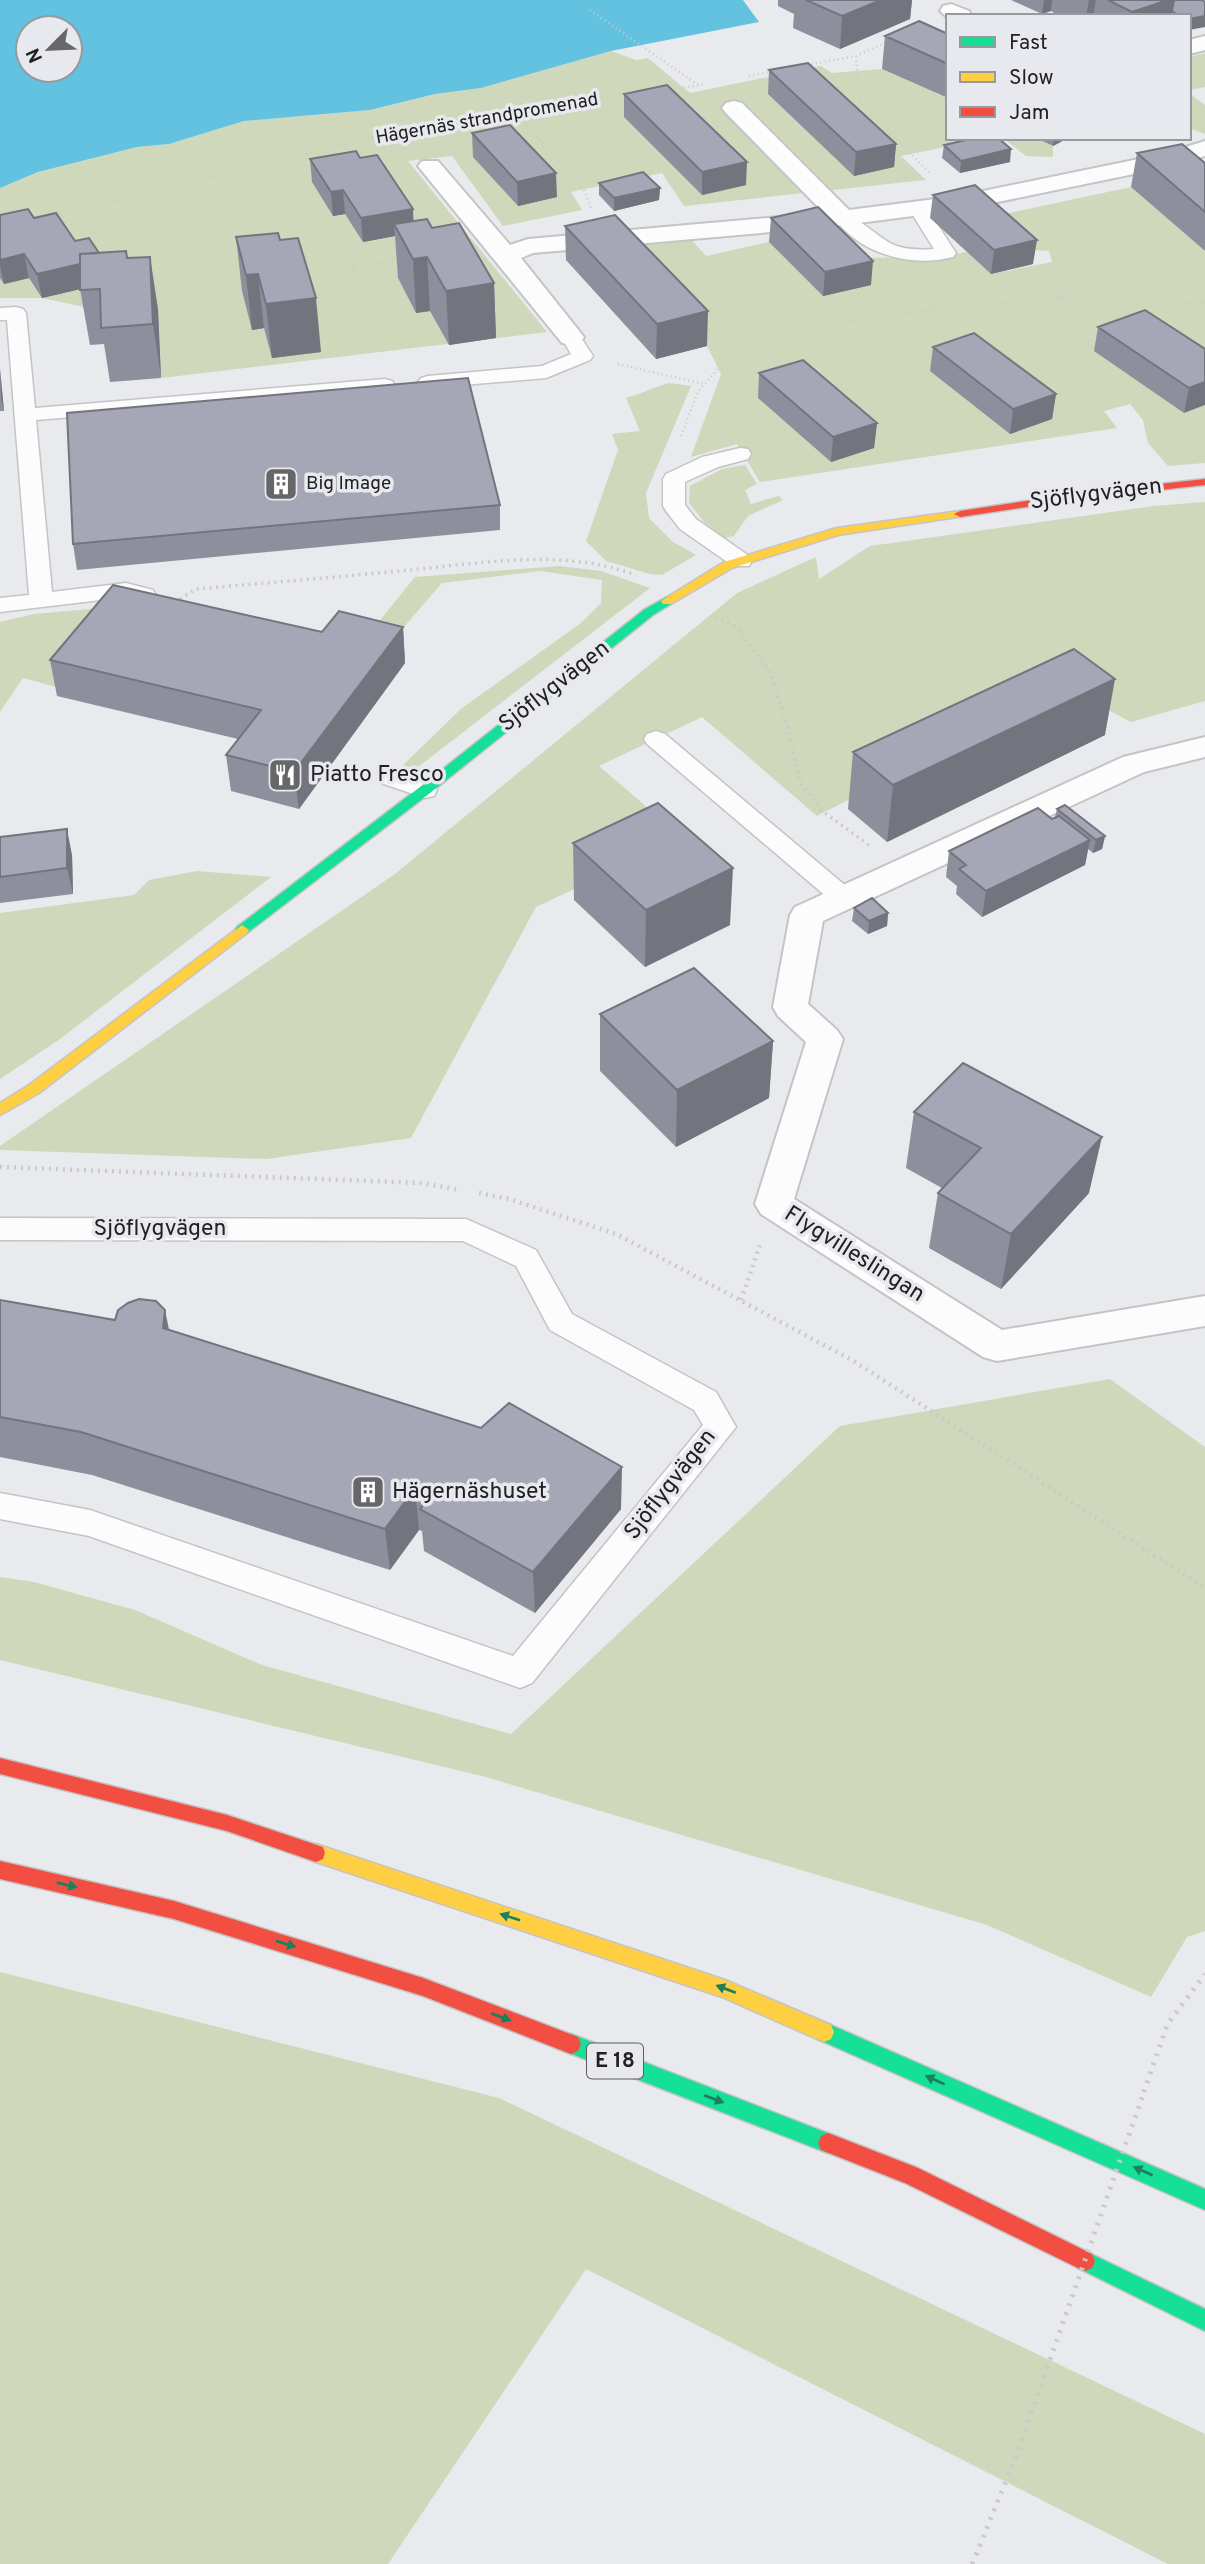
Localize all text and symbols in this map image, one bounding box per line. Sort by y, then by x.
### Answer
north arrow [14,14,84,84]
legend [946,14,1191,140]
text: Fast [1009,30,1048,57]
text: N [22,44,49,66]
text: Slow [1009,65,1054,92]
street label: Hägernäs strandpromenad [374,88,600,150]
text: Jam [1009,100,1050,127]
building icon: Big Image [262,465,300,503]
place label: Big Image [306,472,391,496]
street label: Sjöflygvägen [1028,473,1164,517]
street label: Sjöflygvägen [494,635,616,739]
restaurant icon: Piatto Fresco [266,756,304,794]
place label: Piatto Fresco [310,761,444,790]
street label: Flygvilleslingan [778,1200,930,1310]
street label: Sjöflygvägen [94,1215,226,1244]
street label: Sjöflygvägen [619,1424,723,1546]
building icon: Hägernäshuset [349,1473,387,1511]
place label: Hägernäshuset [392,1478,547,1507]
one-way arrow [56,1880,78,1891]
one-way arrow [500,1911,521,1922]
one-way arrow [276,1940,297,1950]
one-way arrow [715,1984,736,1995]
one-way arrow [491,2012,512,2023]
road number: E 18 [587,2044,643,2078]
one-way arrow [924,2074,945,2085]
one-way arrow [703,2094,724,2105]
one-way arrow [1133,2165,1153,2177]

